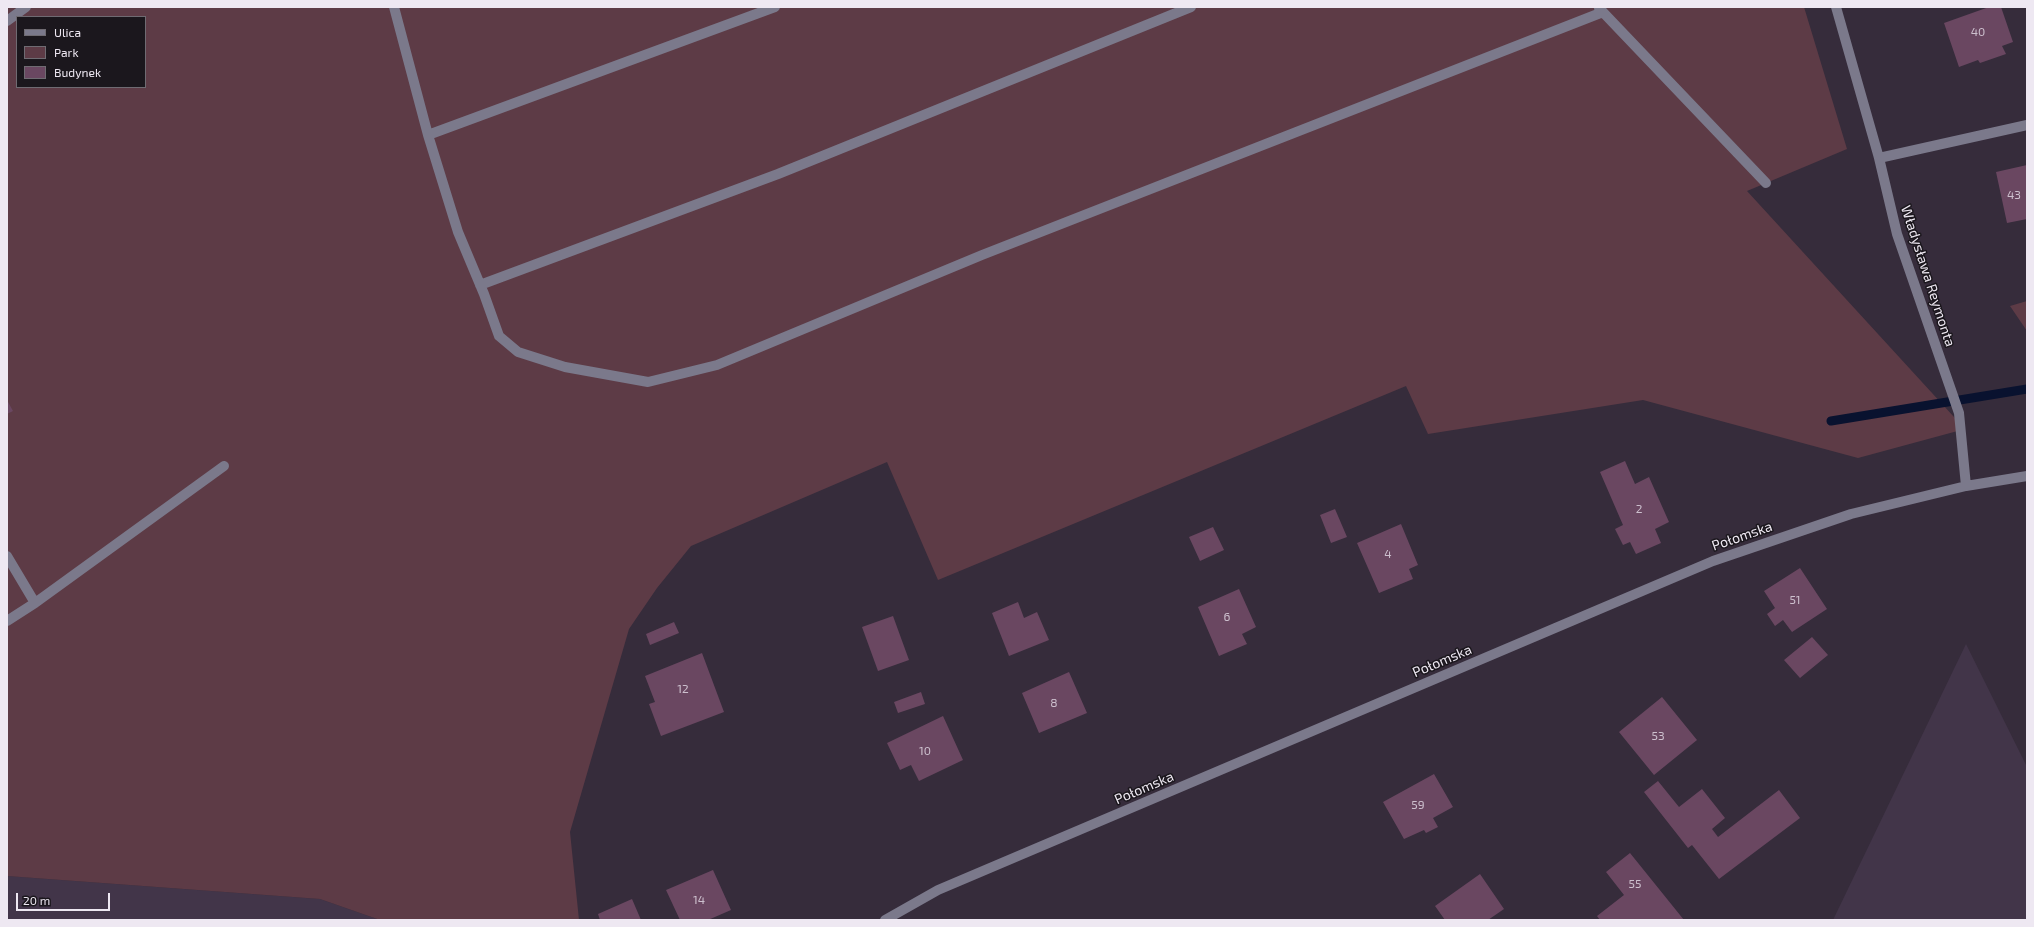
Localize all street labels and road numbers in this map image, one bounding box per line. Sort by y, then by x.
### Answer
street label: Władysława Reymonta [1897,203,1959,349]
street label: Połomska [1710,518,1774,554]
street label: Połomska [1410,641,1474,681]
street label: Połomska [1112,768,1176,808]

